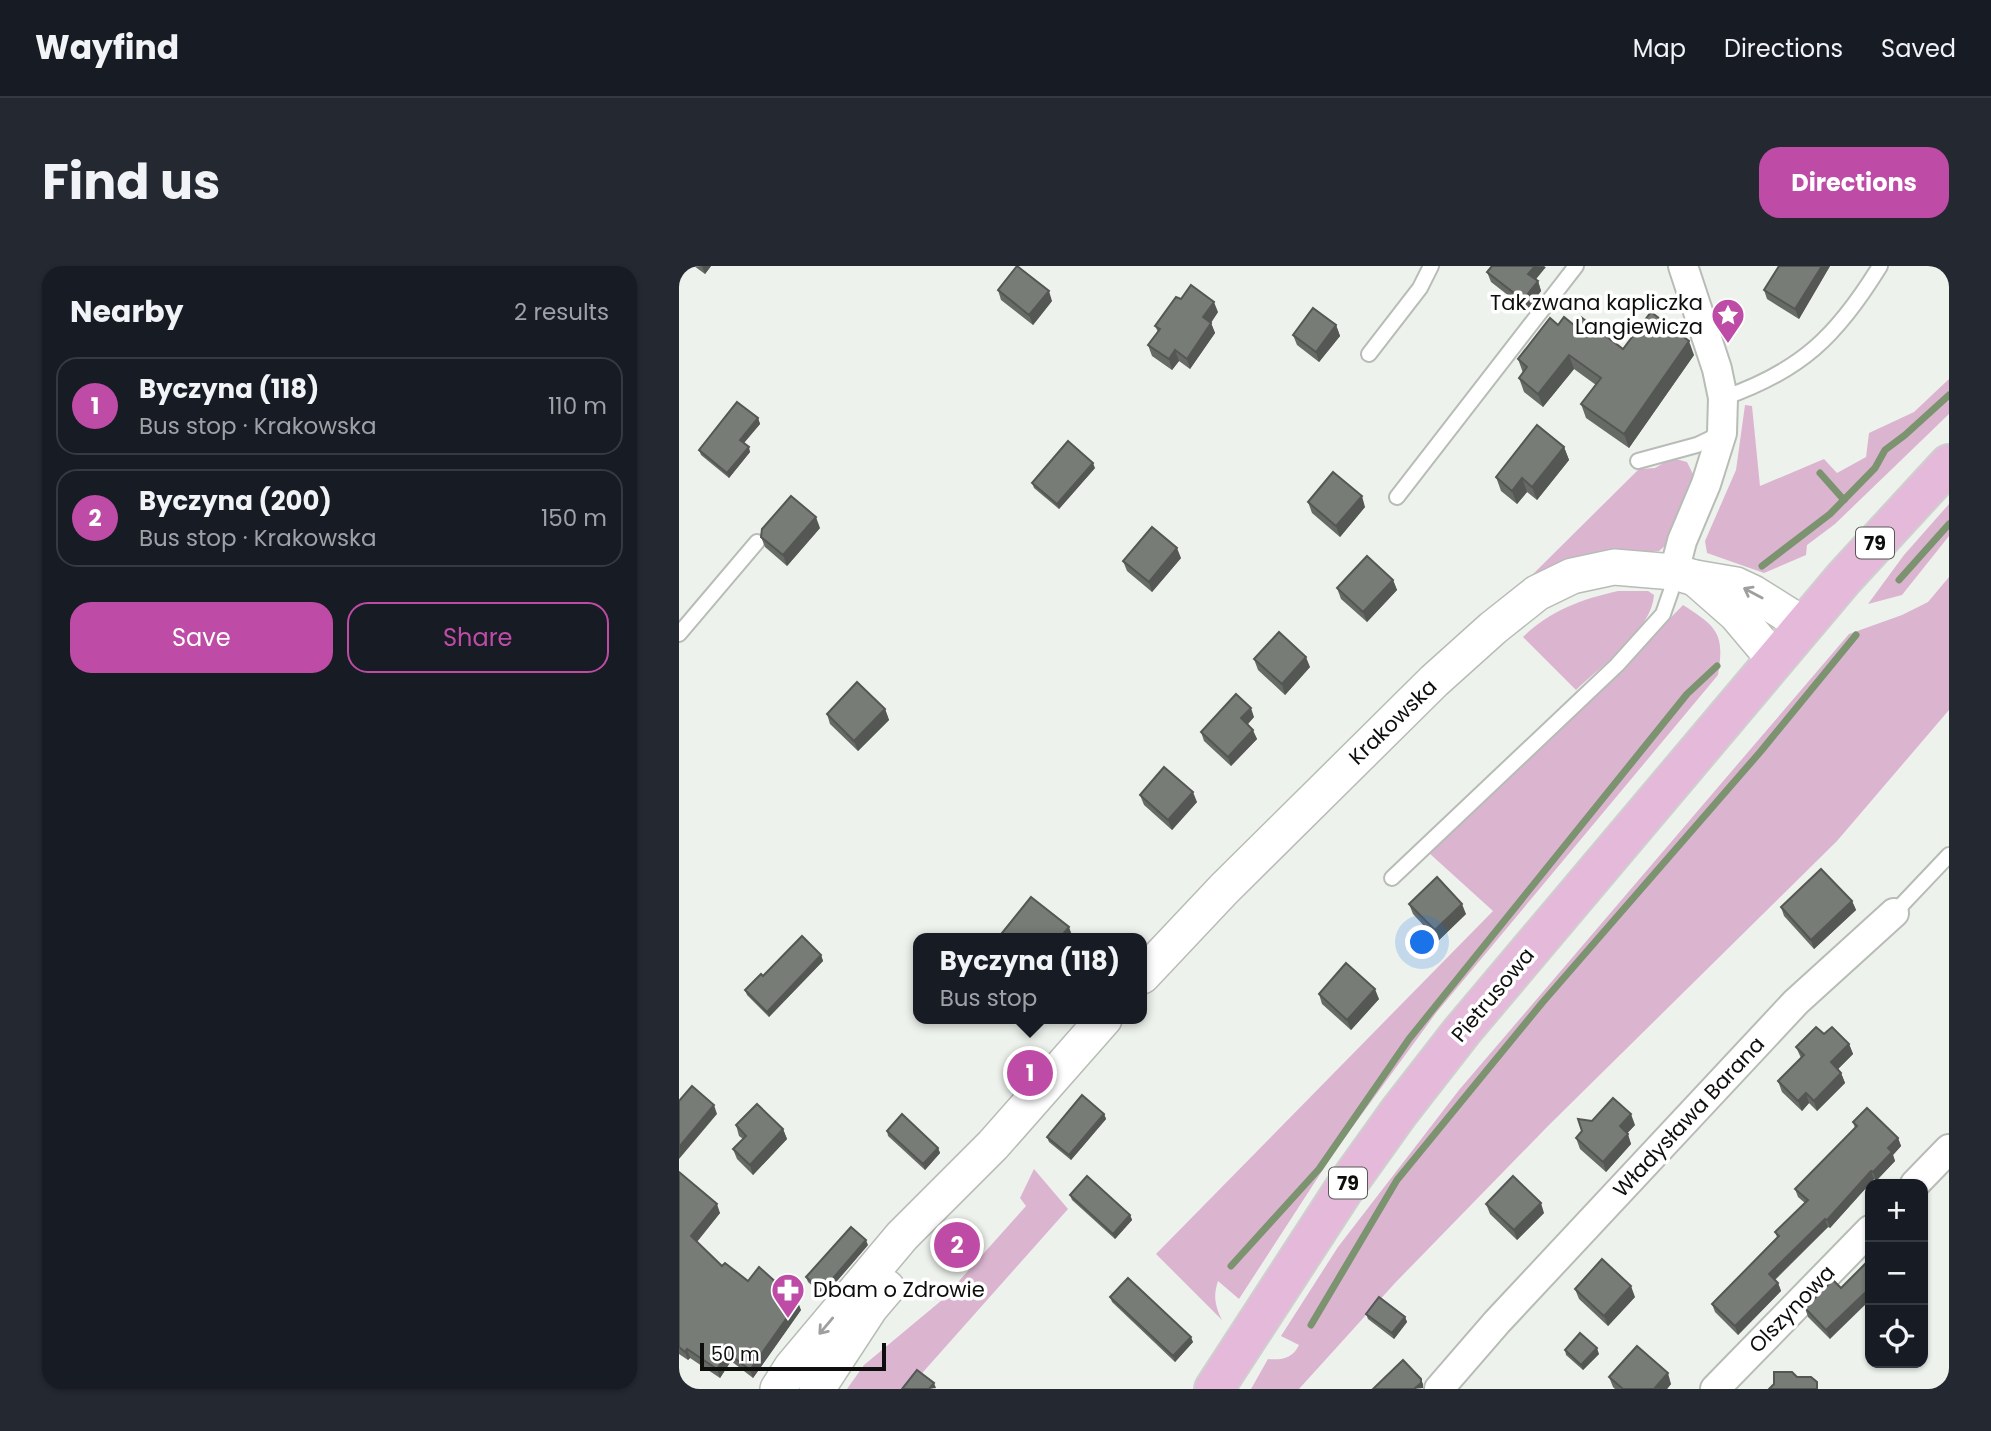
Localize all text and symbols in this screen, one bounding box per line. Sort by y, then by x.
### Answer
text: Wayfind [35,24,179,71]
text: Map [1633,32,1686,65]
text: Directions [1724,32,1843,65]
text: Saved [1881,32,1956,65]
button: Directions [1759,147,1949,218]
text: Find us [42,148,220,216]
place label: Tak zwana kapliczka Langiewicza [1490,288,1703,341]
text: Nearby [70,290,184,333]
text: 2 results [514,296,609,328]
place icon: Tak zwana kapliczka Langiewicza [1709,296,1747,345]
text: Byczyna (118) [139,371,320,407]
text: 1 [91,390,99,422]
text: 110 m [548,390,607,422]
text: Bus stop · Krakowska [139,410,377,442]
text: Byczyna (200) [139,483,332,519]
text: 2 [88,502,102,534]
text: 150 m [541,502,607,534]
text: Bus stop · Krakowska [139,522,377,554]
road number: 79 [1856,528,1894,558]
one-way arrow [1743,586,1764,600]
button: Save [70,602,333,673]
button: Share [347,602,609,673]
street label: Krakowska [1342,672,1443,771]
your location [1405,925,1439,959]
popup [913,933,1147,1024]
street label: Pietrusowa [1445,941,1541,1048]
text: Byczyna (118) [940,943,1120,979]
text: Bus stop [940,982,1037,1014]
street label: Władysława Barana [1606,1030,1771,1203]
pin: 1 [1007,1047,1053,1099]
road number: 79 [1329,1168,1367,1198]
map controls [1865,1179,1928,1368]
button: + [1865,1179,1928,1242]
pin: 2 [934,1219,980,1271]
button: − [1865,1242,1928,1305]
street label: Olszynowa [1742,1258,1841,1359]
pharmacy icon: Dbam o Zdrowie [769,1271,807,1320]
place label: Dbam o Zdrowie [813,1275,985,1304]
button: locate [1865,1305,1928,1368]
one-way arrow [819,1316,834,1334]
scale bar [700,1340,885,1372]
text: 50 m [711,1341,760,1368]

